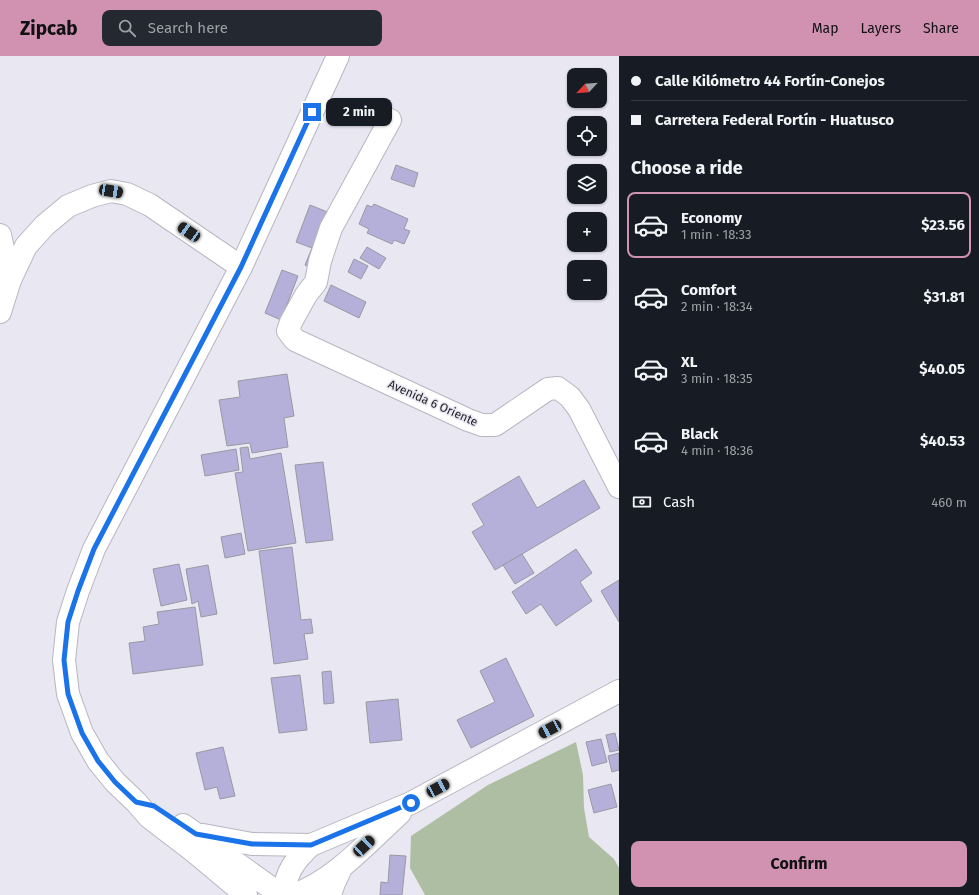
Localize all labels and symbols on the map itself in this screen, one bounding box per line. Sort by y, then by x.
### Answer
north arrow [567,68,607,108]
callout: 2 min [326,98,392,126]
route end [303,103,321,121]
car [98,183,124,199]
car [176,220,202,244]
street label: Avenida 6 Oriente [386,377,480,429]
car [537,718,563,740]
car [425,777,451,799]
route start [402,794,420,812]
car [351,833,377,859]

